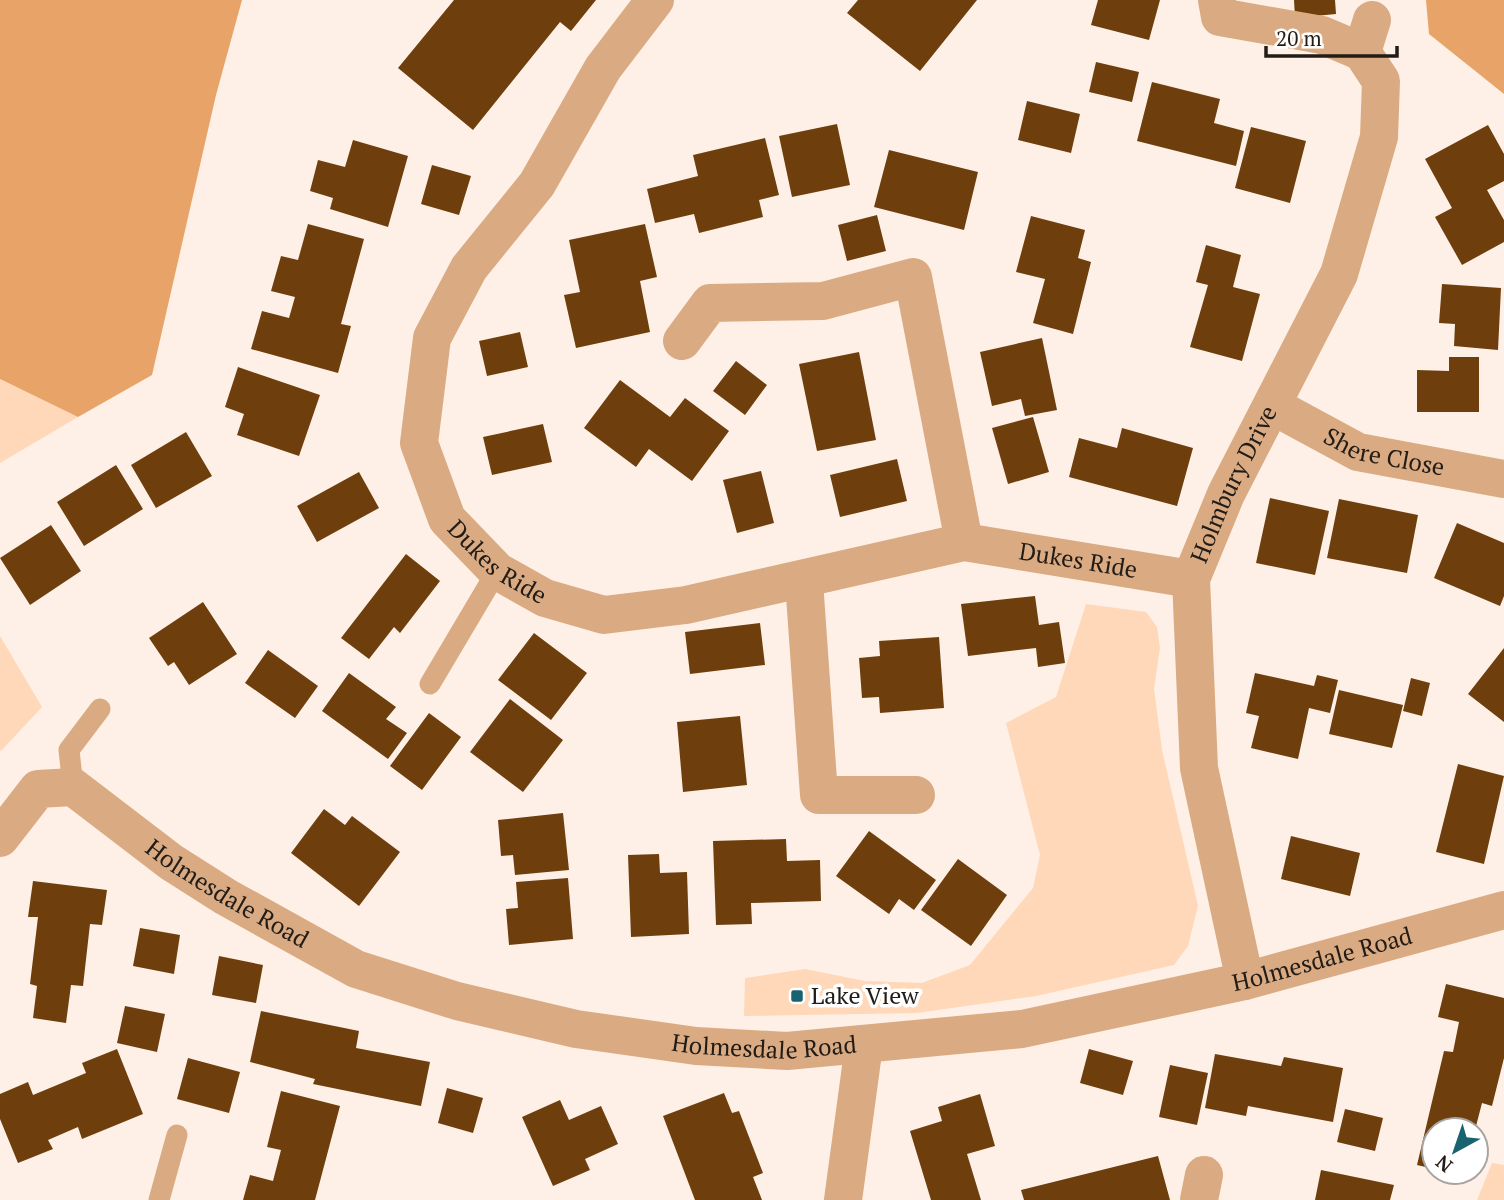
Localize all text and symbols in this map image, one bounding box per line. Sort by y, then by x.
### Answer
scale bar [1266,14,1397,58]
text: 20 m [1276,24,1322,52]
street label: Holmbury Drive [1182,400,1284,567]
street label: Shere Close [1318,419,1447,483]
street label: Dukes Ride [441,512,553,611]
street label: Dukes Ride [1017,534,1140,585]
street label: Holmesdale Road [140,831,315,955]
street label: Holmesdale Road [1229,919,1416,998]
place label: Lake View [811,979,919,1011]
marker: Lake View [789,988,805,1004]
street label: Holmesdale Road [670,1026,858,1066]
north arrow [1420,1116,1490,1186]
text: N [1430,1150,1457,1179]

